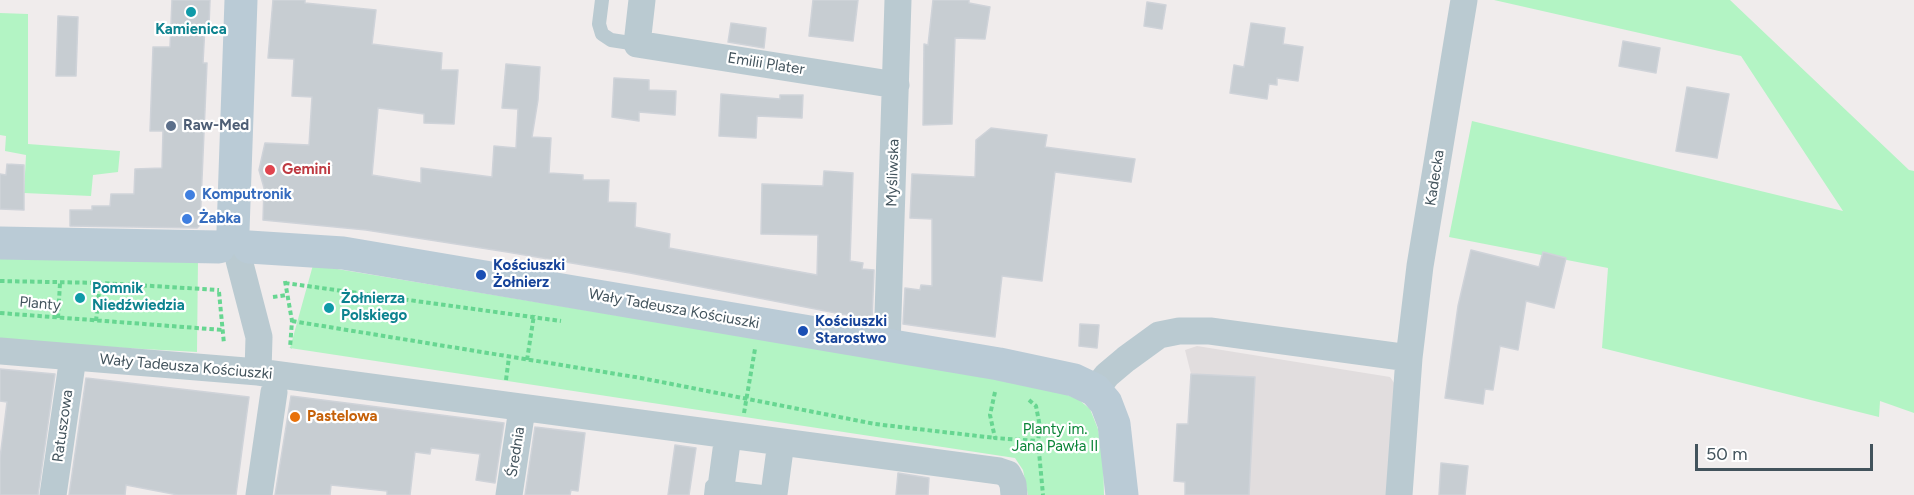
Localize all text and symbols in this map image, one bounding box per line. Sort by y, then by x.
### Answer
marker: Kamienica [184,5,198,19]
place label: Kamienica [155,21,227,39]
street label: Emilii Plater [726,49,806,79]
place label: Raw-Med [183,117,249,135]
marker: Raw-Med [164,119,178,133]
street label: Myśliwska [883,139,903,207]
street label: Kadecka [1422,149,1448,207]
place label: Gemini [282,161,331,179]
marker: Gemini [263,163,277,177]
place label: Komputronik [202,186,292,204]
marker: Komputronik [183,188,197,202]
place label: Żabka [199,210,241,228]
marker: Żabka [180,212,194,226]
place label: Kościuszki Żołnierz [493,257,565,292]
marker: Kościuszki Żołnierz [474,268,488,282]
place label: Pomnik Niedźwiedzia [92,280,185,315]
street label: Wały Tadeusza Kościuszki [587,285,761,333]
place label: Żołnierza Polskiego [341,290,407,325]
marker: Pomnik Niedźwiedzia [73,291,87,305]
street label: Planty [19,293,61,315]
marker: Żołnierza Polskiego [322,301,336,315]
place label: Kościuszki Starostwo [815,313,887,348]
marker: Kościuszki Starostwo [796,324,810,338]
street label: Wały Tadeusza Kościuszki [99,350,273,384]
street label: Ratuszowa [49,389,77,463]
place label: Pastelowa [307,408,377,426]
marker: Pastelowa [288,410,302,424]
park label: Planty im. Jana Pawła II [1012,421,1098,456]
street label: Średnia [503,426,529,478]
scale bar [1698,432,1876,470]
text: 50 m [1706,443,1748,465]

